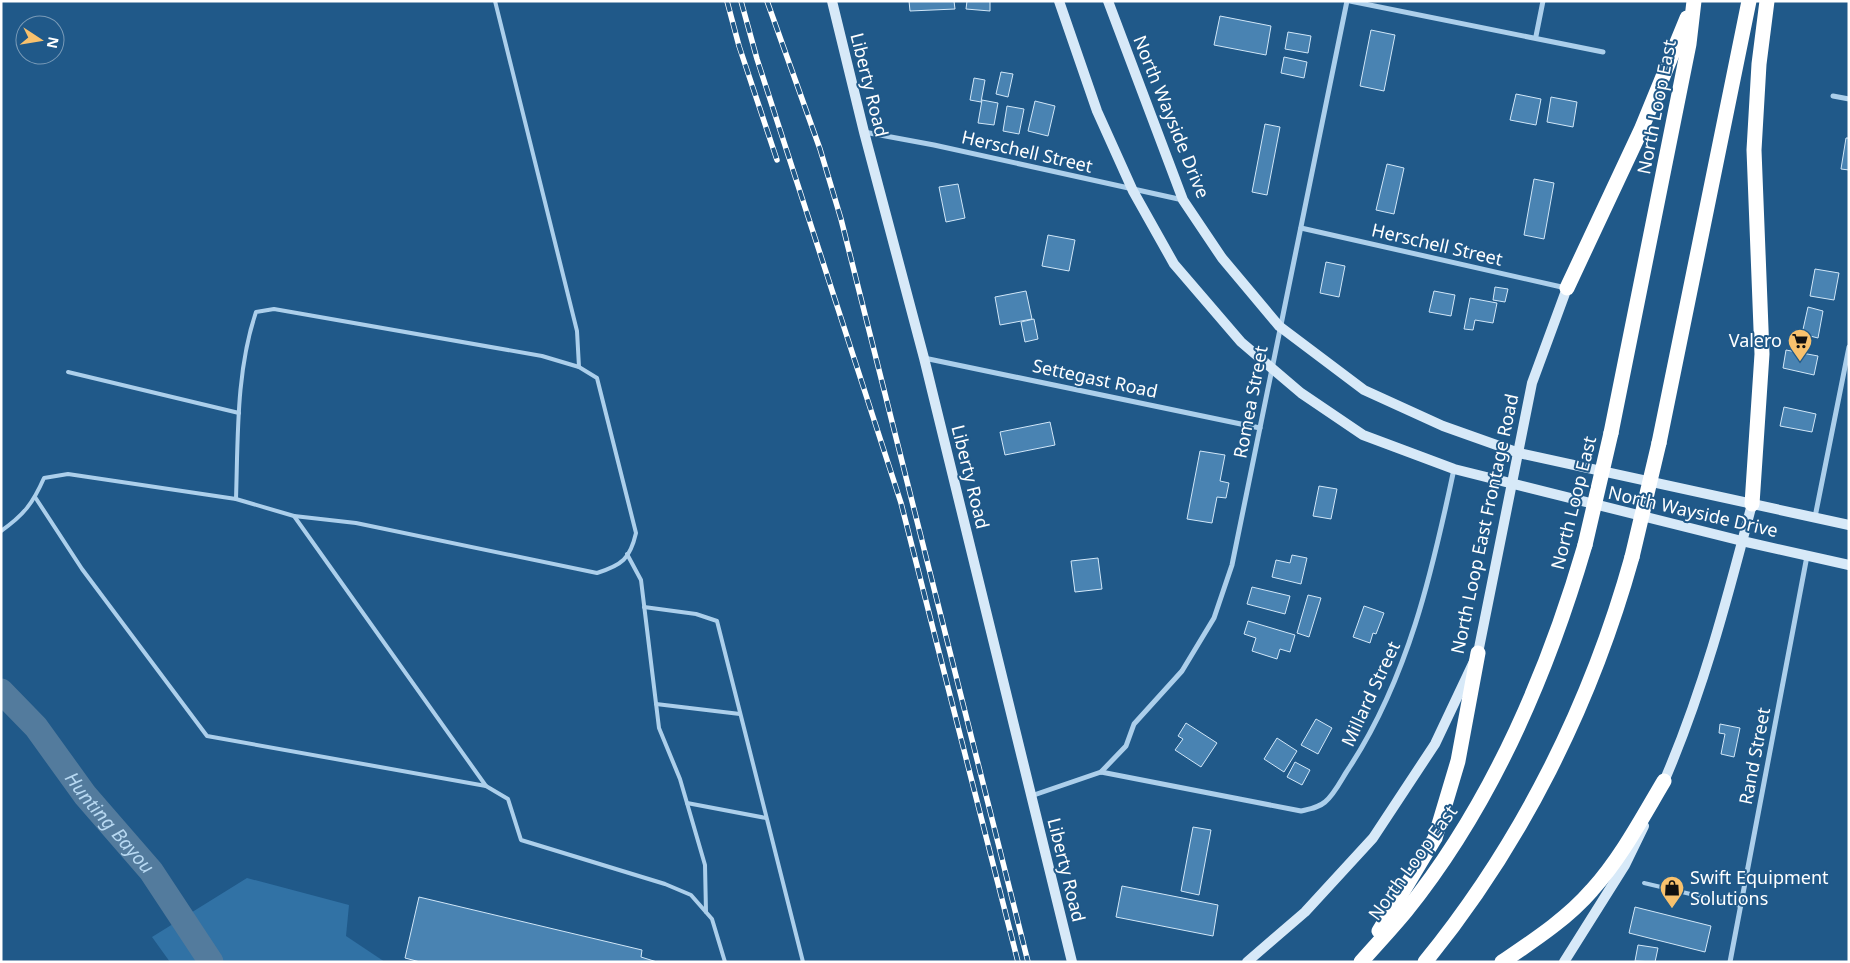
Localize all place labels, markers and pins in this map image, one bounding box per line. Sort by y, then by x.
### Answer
place label: Valero [1729,328,1782,352]
supermarket icon: Valero [1787,328,1813,362]
place label: Swift Equipment Solutions [1690,865,1829,910]
shop icon: Swift Equipment Solutions [1659,875,1685,909]

